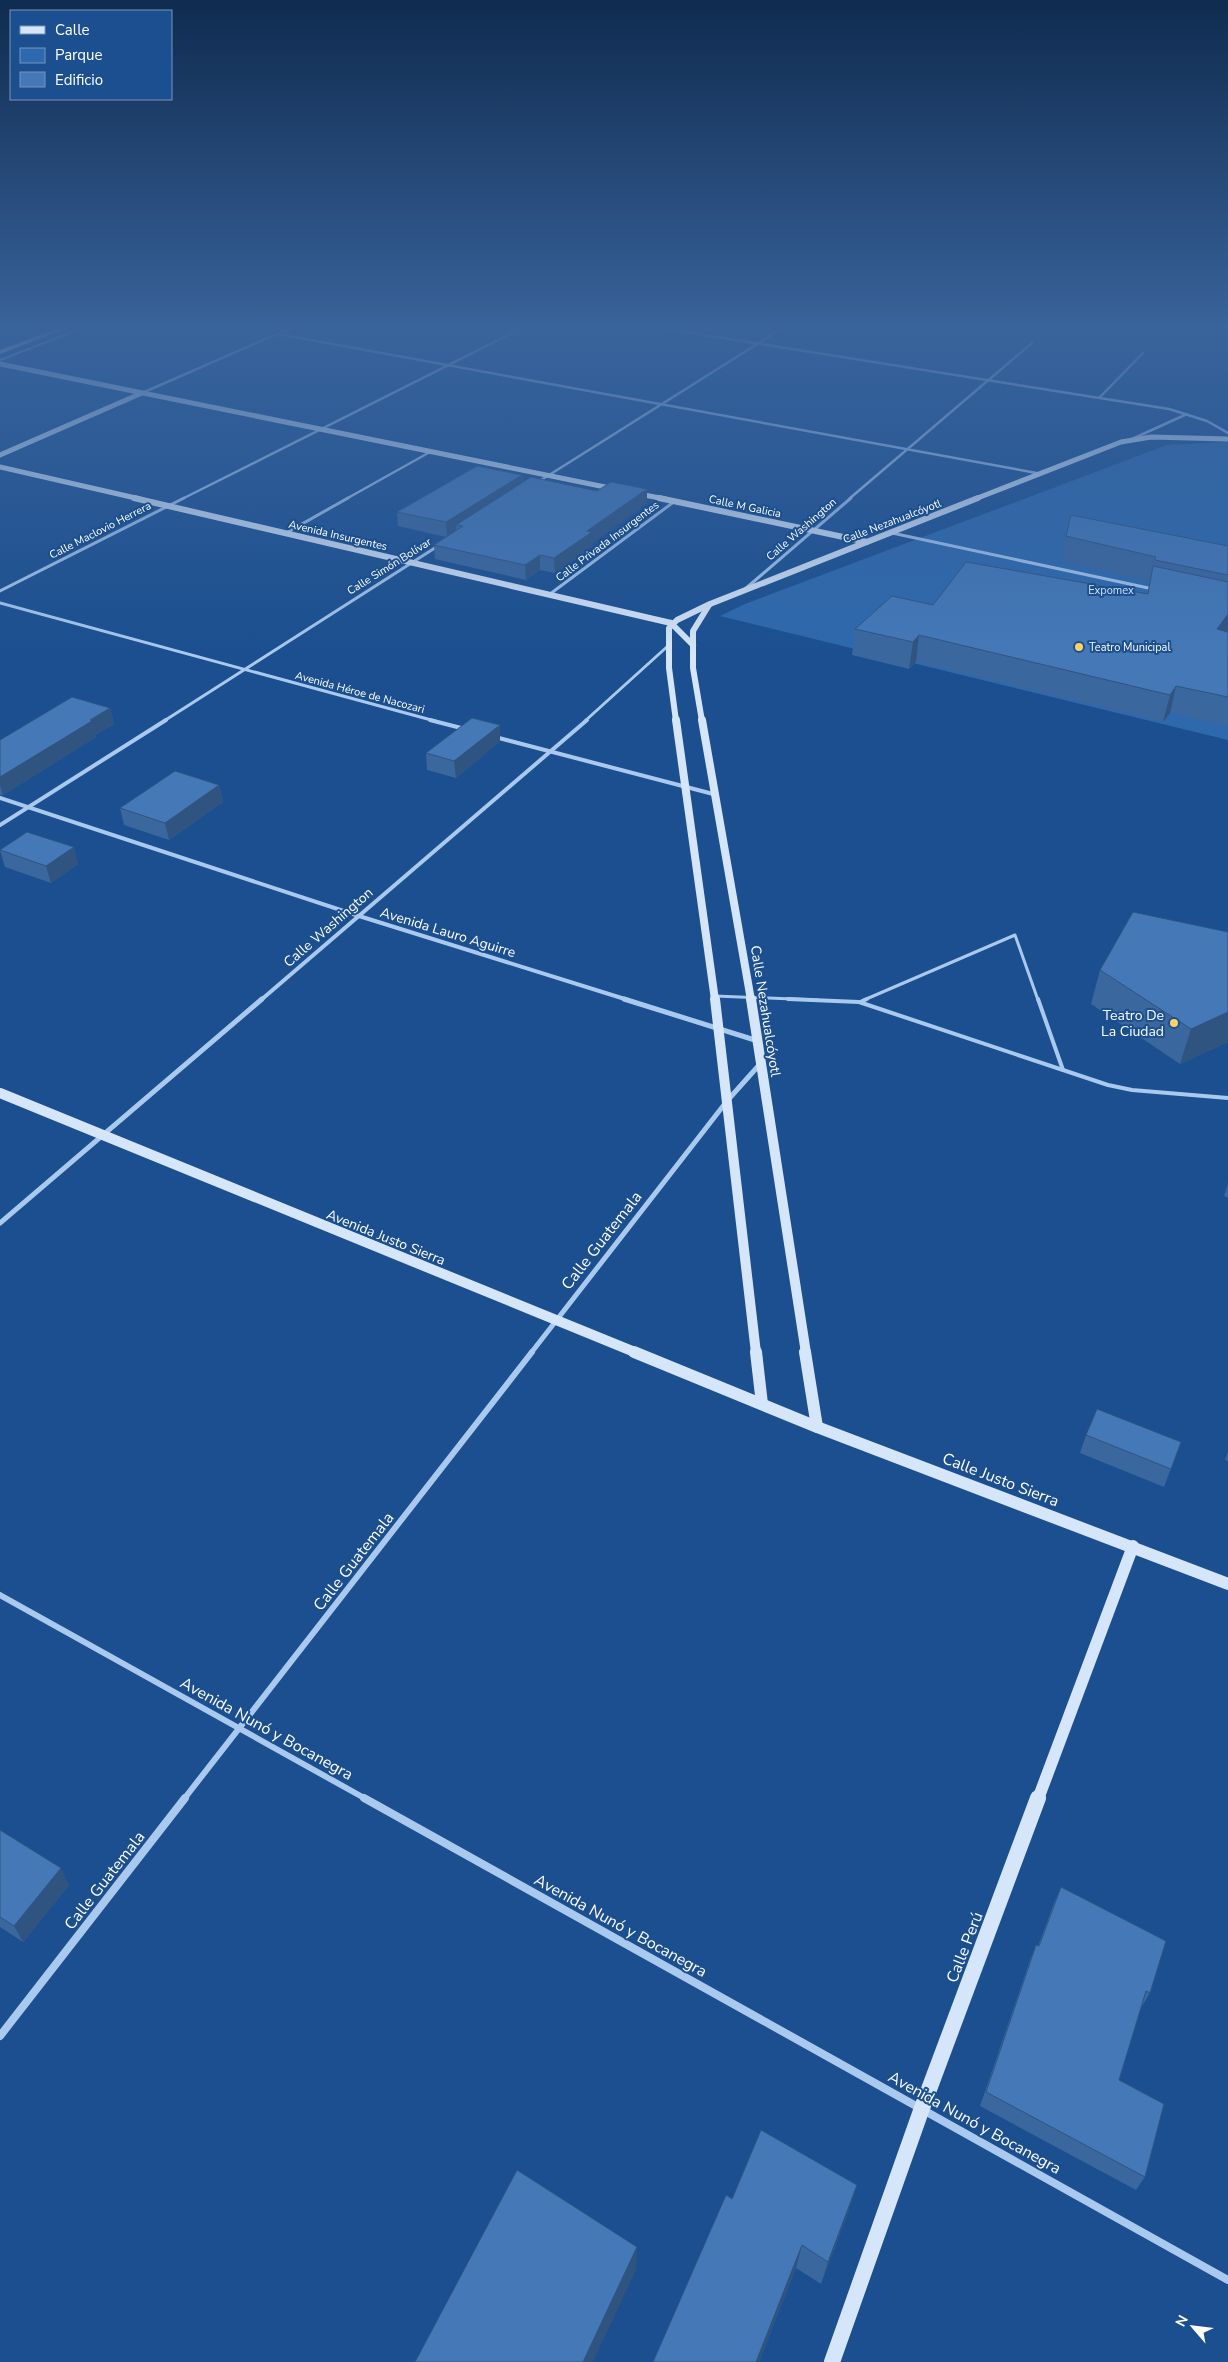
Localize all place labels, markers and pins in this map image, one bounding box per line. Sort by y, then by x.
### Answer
place label: Teatro Municipal [1089,640,1171,655]
marker: Teatro Municipal [1073,641,1085,653]
place label: Teatro De La Ciudad [1101,1006,1164,1041]
marker: Teatro De La Ciudad [1168,1017,1180,1029]

